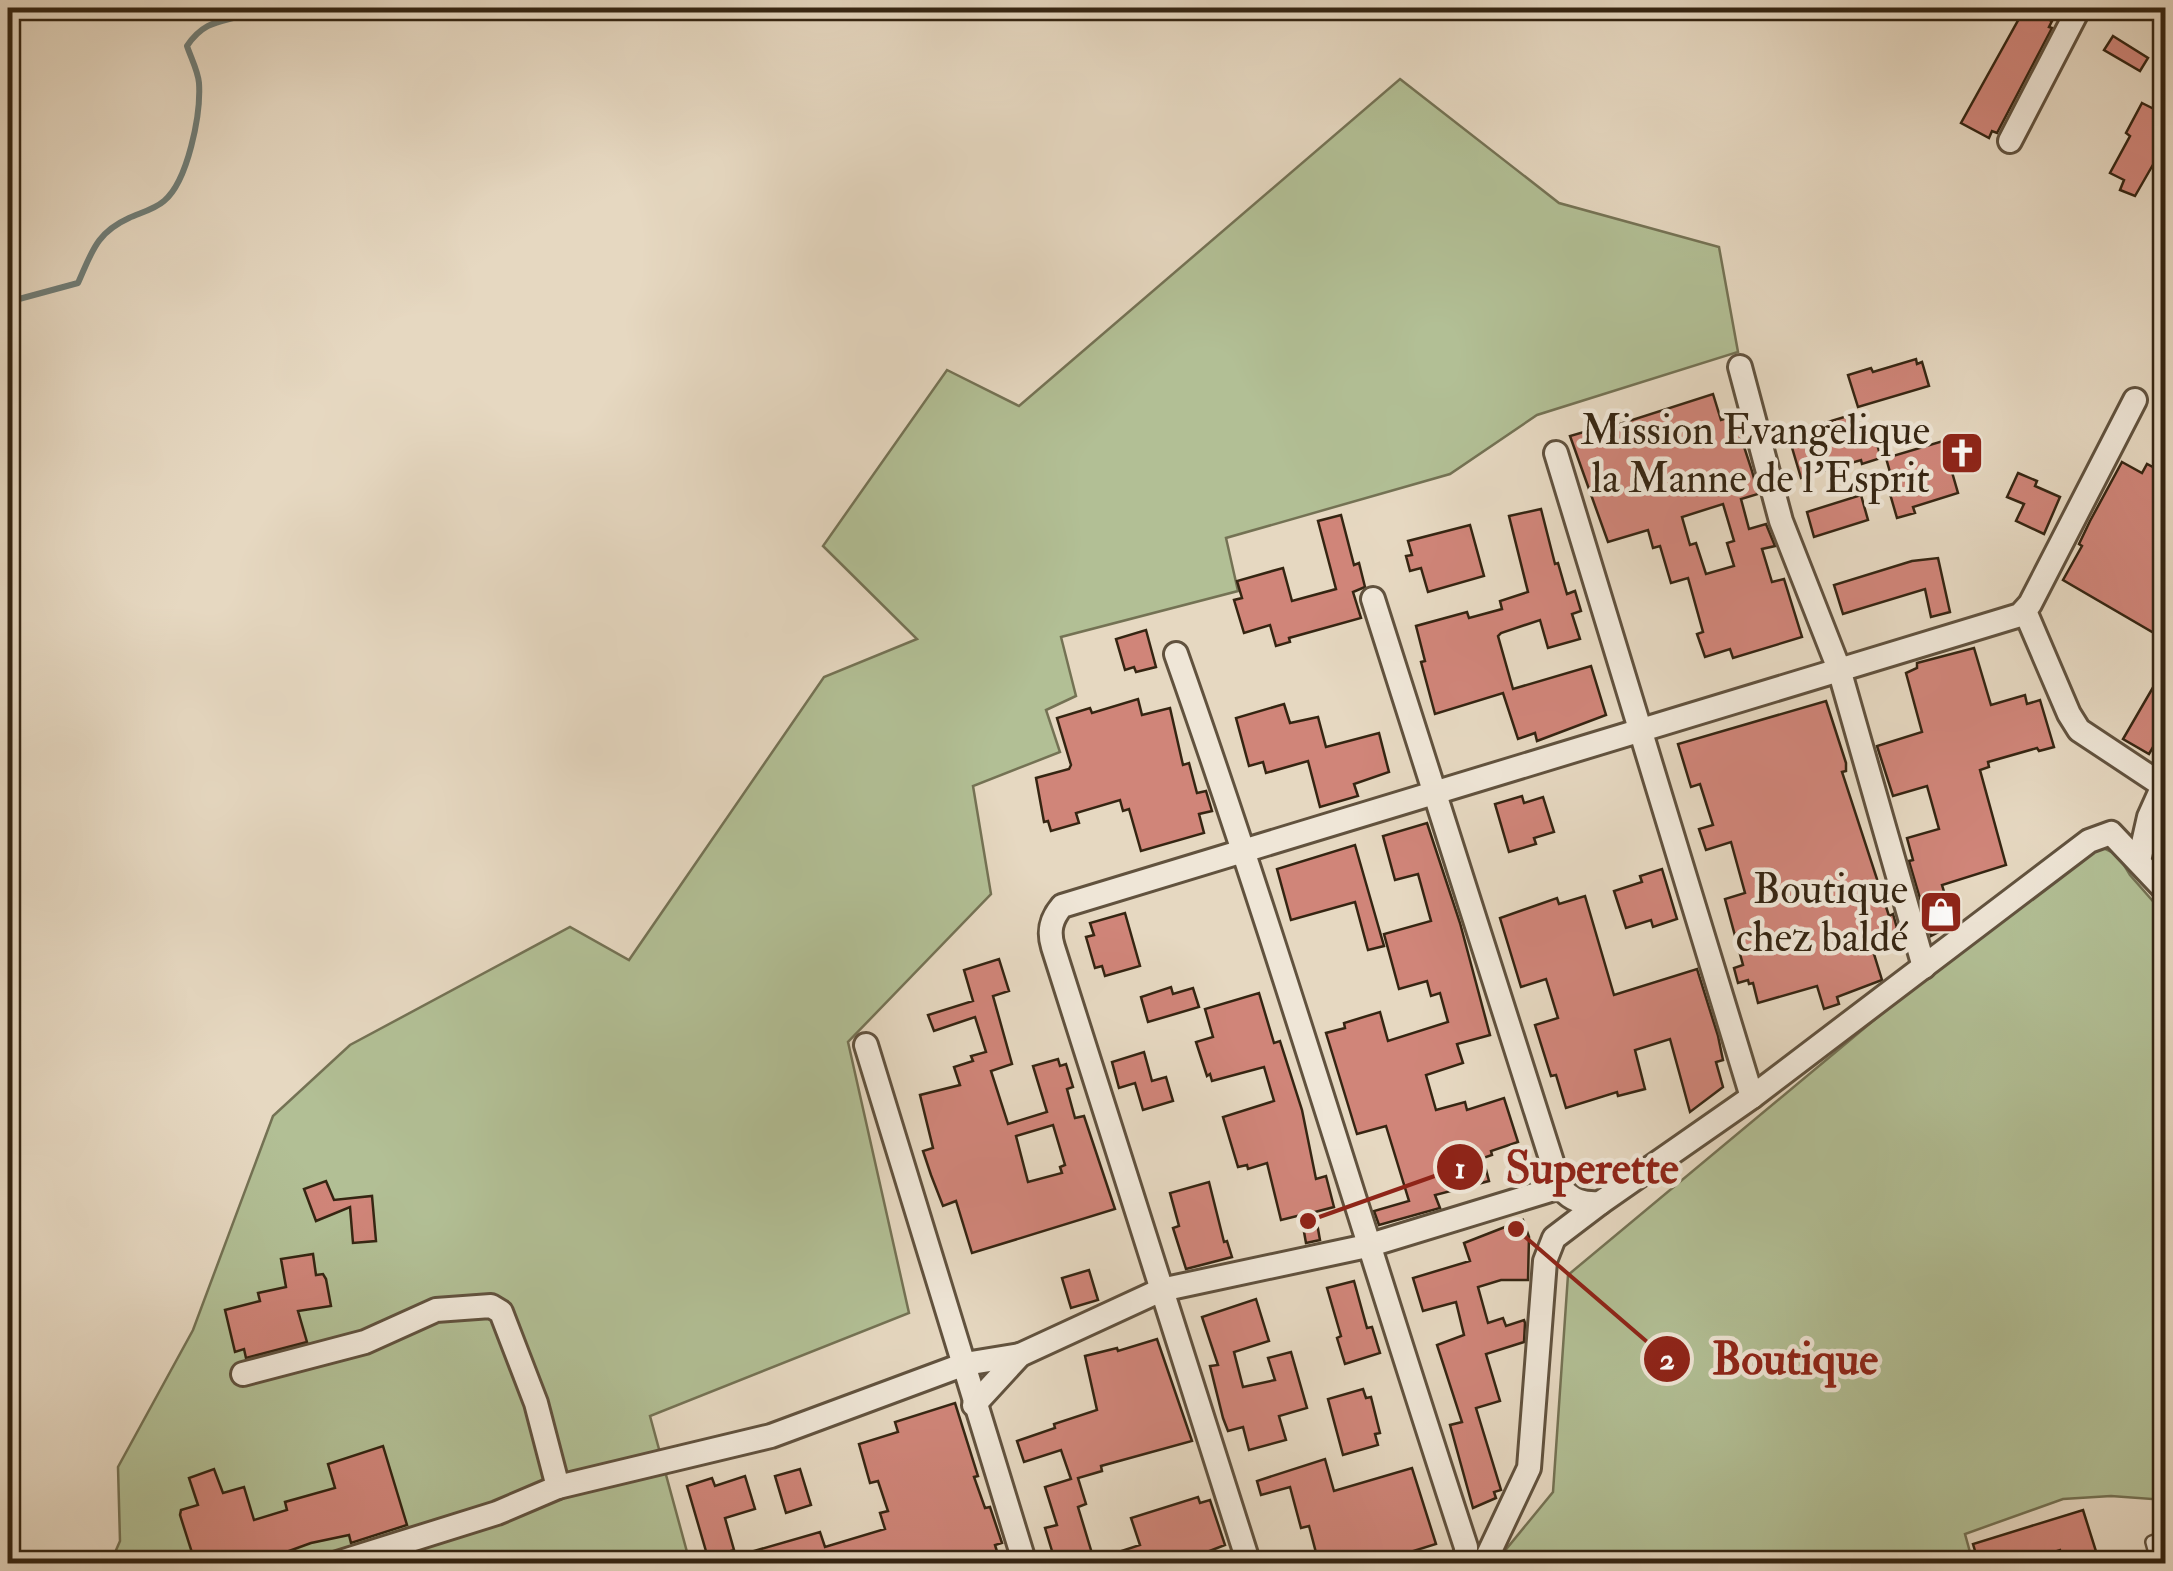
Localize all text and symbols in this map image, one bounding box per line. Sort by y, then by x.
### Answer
place label: Mission Evangelique la Manne de l'Esprit [1580,405,1930,505]
church icon: Mission Evangelique la Manne de l'Esprit [1939,430,1985,476]
place label: Boutique chez baldé [1736,864,1908,964]
shop icon: Boutique chez baldé [1918,889,1964,935]
callout: Superette [1435,1130,1699,1205]
text: Superette [1505,1141,1679,1197]
text: 1 [1455,1150,1465,1187]
callout: Boutique [1642,1321,1898,1396]
text: Boutique [1712,1332,1878,1388]
text: 2 [1659,1341,1675,1378]

